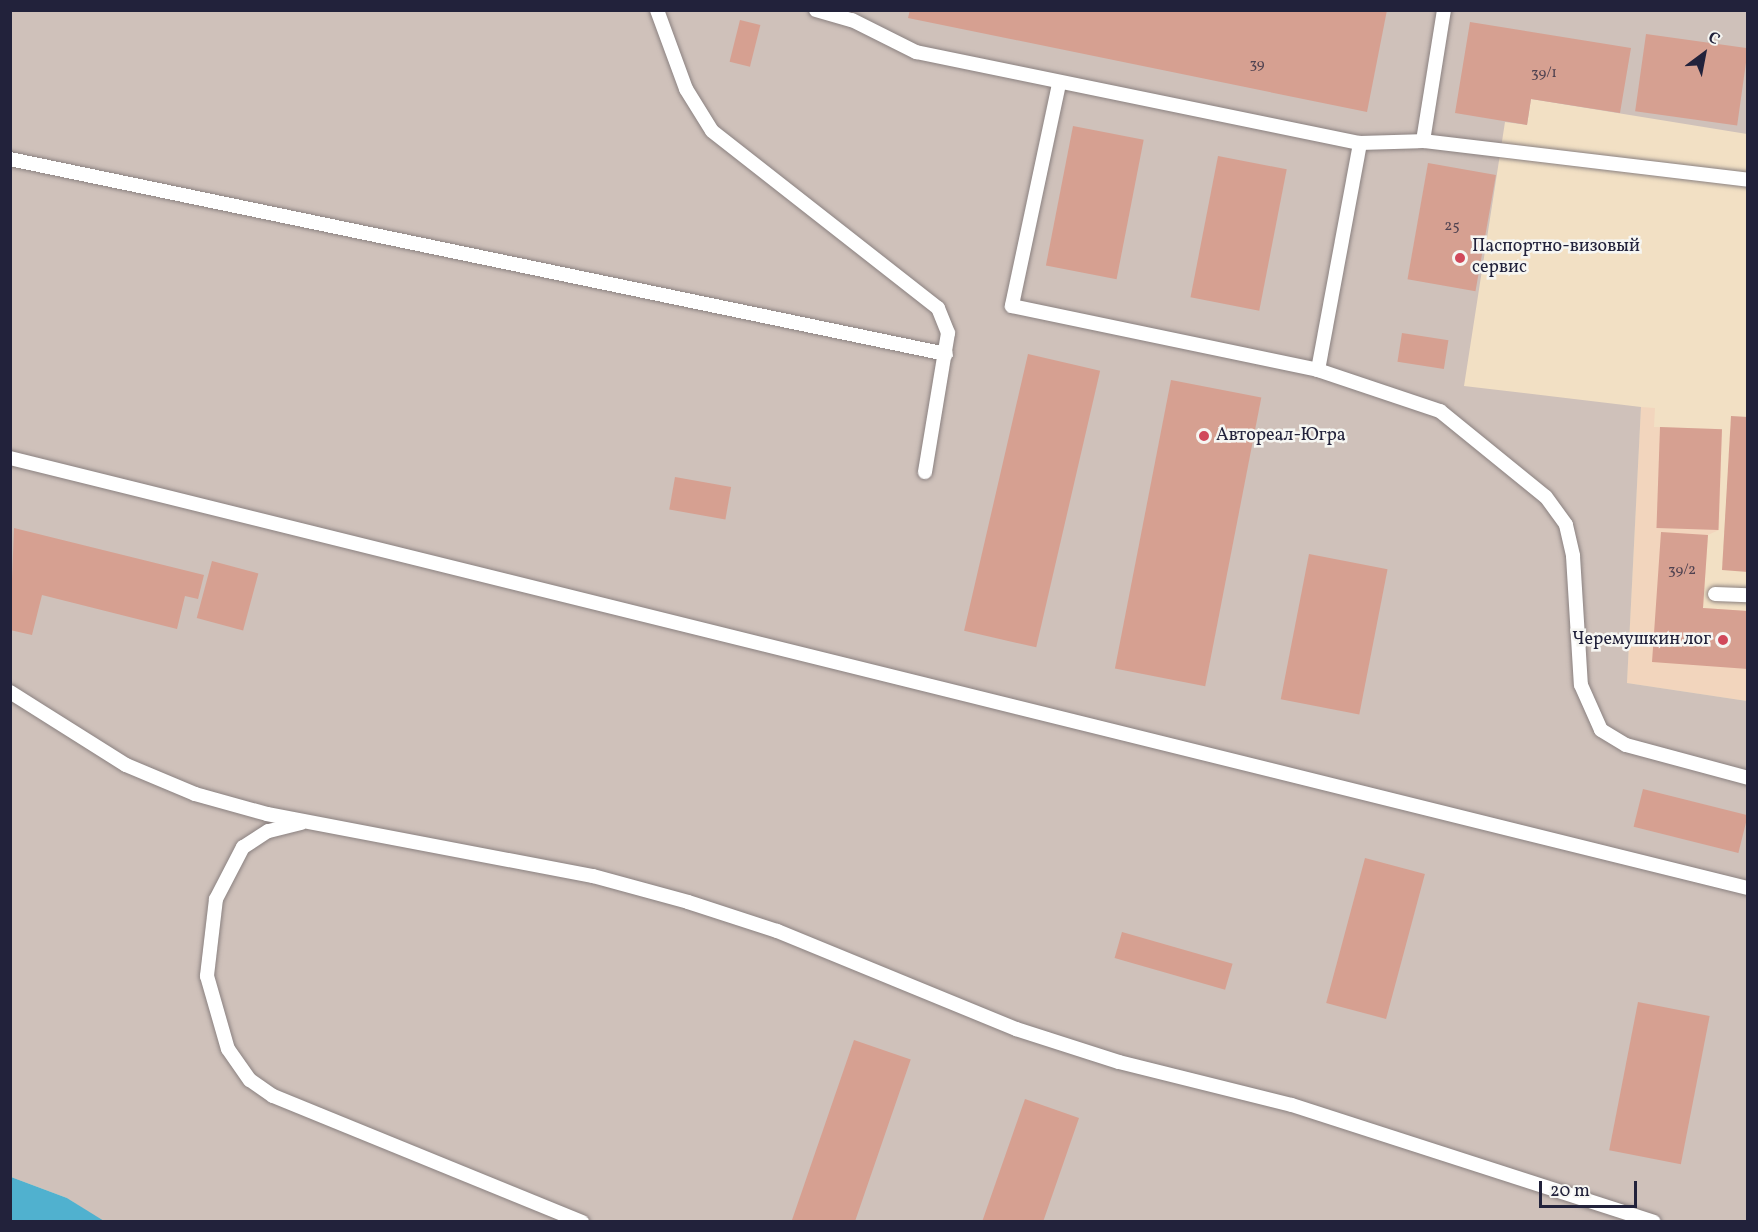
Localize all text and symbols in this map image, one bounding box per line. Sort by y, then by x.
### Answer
north arrow [1674,24,1734,84]
text: С [1703,27,1724,51]
house number: 39 [1249,56,1265,74]
house number: 39/1 [1531,65,1557,83]
house number: 25 [1444,218,1460,236]
place label: Паспортно-визовый сервис [1472,237,1640,280]
marker: Паспортно-визовый сервис [1453,251,1467,265]
place label: Автореал-Югра [1216,425,1346,447]
marker: Автореал-Югра [1197,429,1211,443]
house number: 39/2 [1668,562,1696,580]
place label: Черемушкин лог [1572,629,1711,651]
marker: Черемушкин лог [1716,633,1730,647]
scale bar [1542,1169,1640,1207]
text: 20 m [1550,1179,1590,1204]

